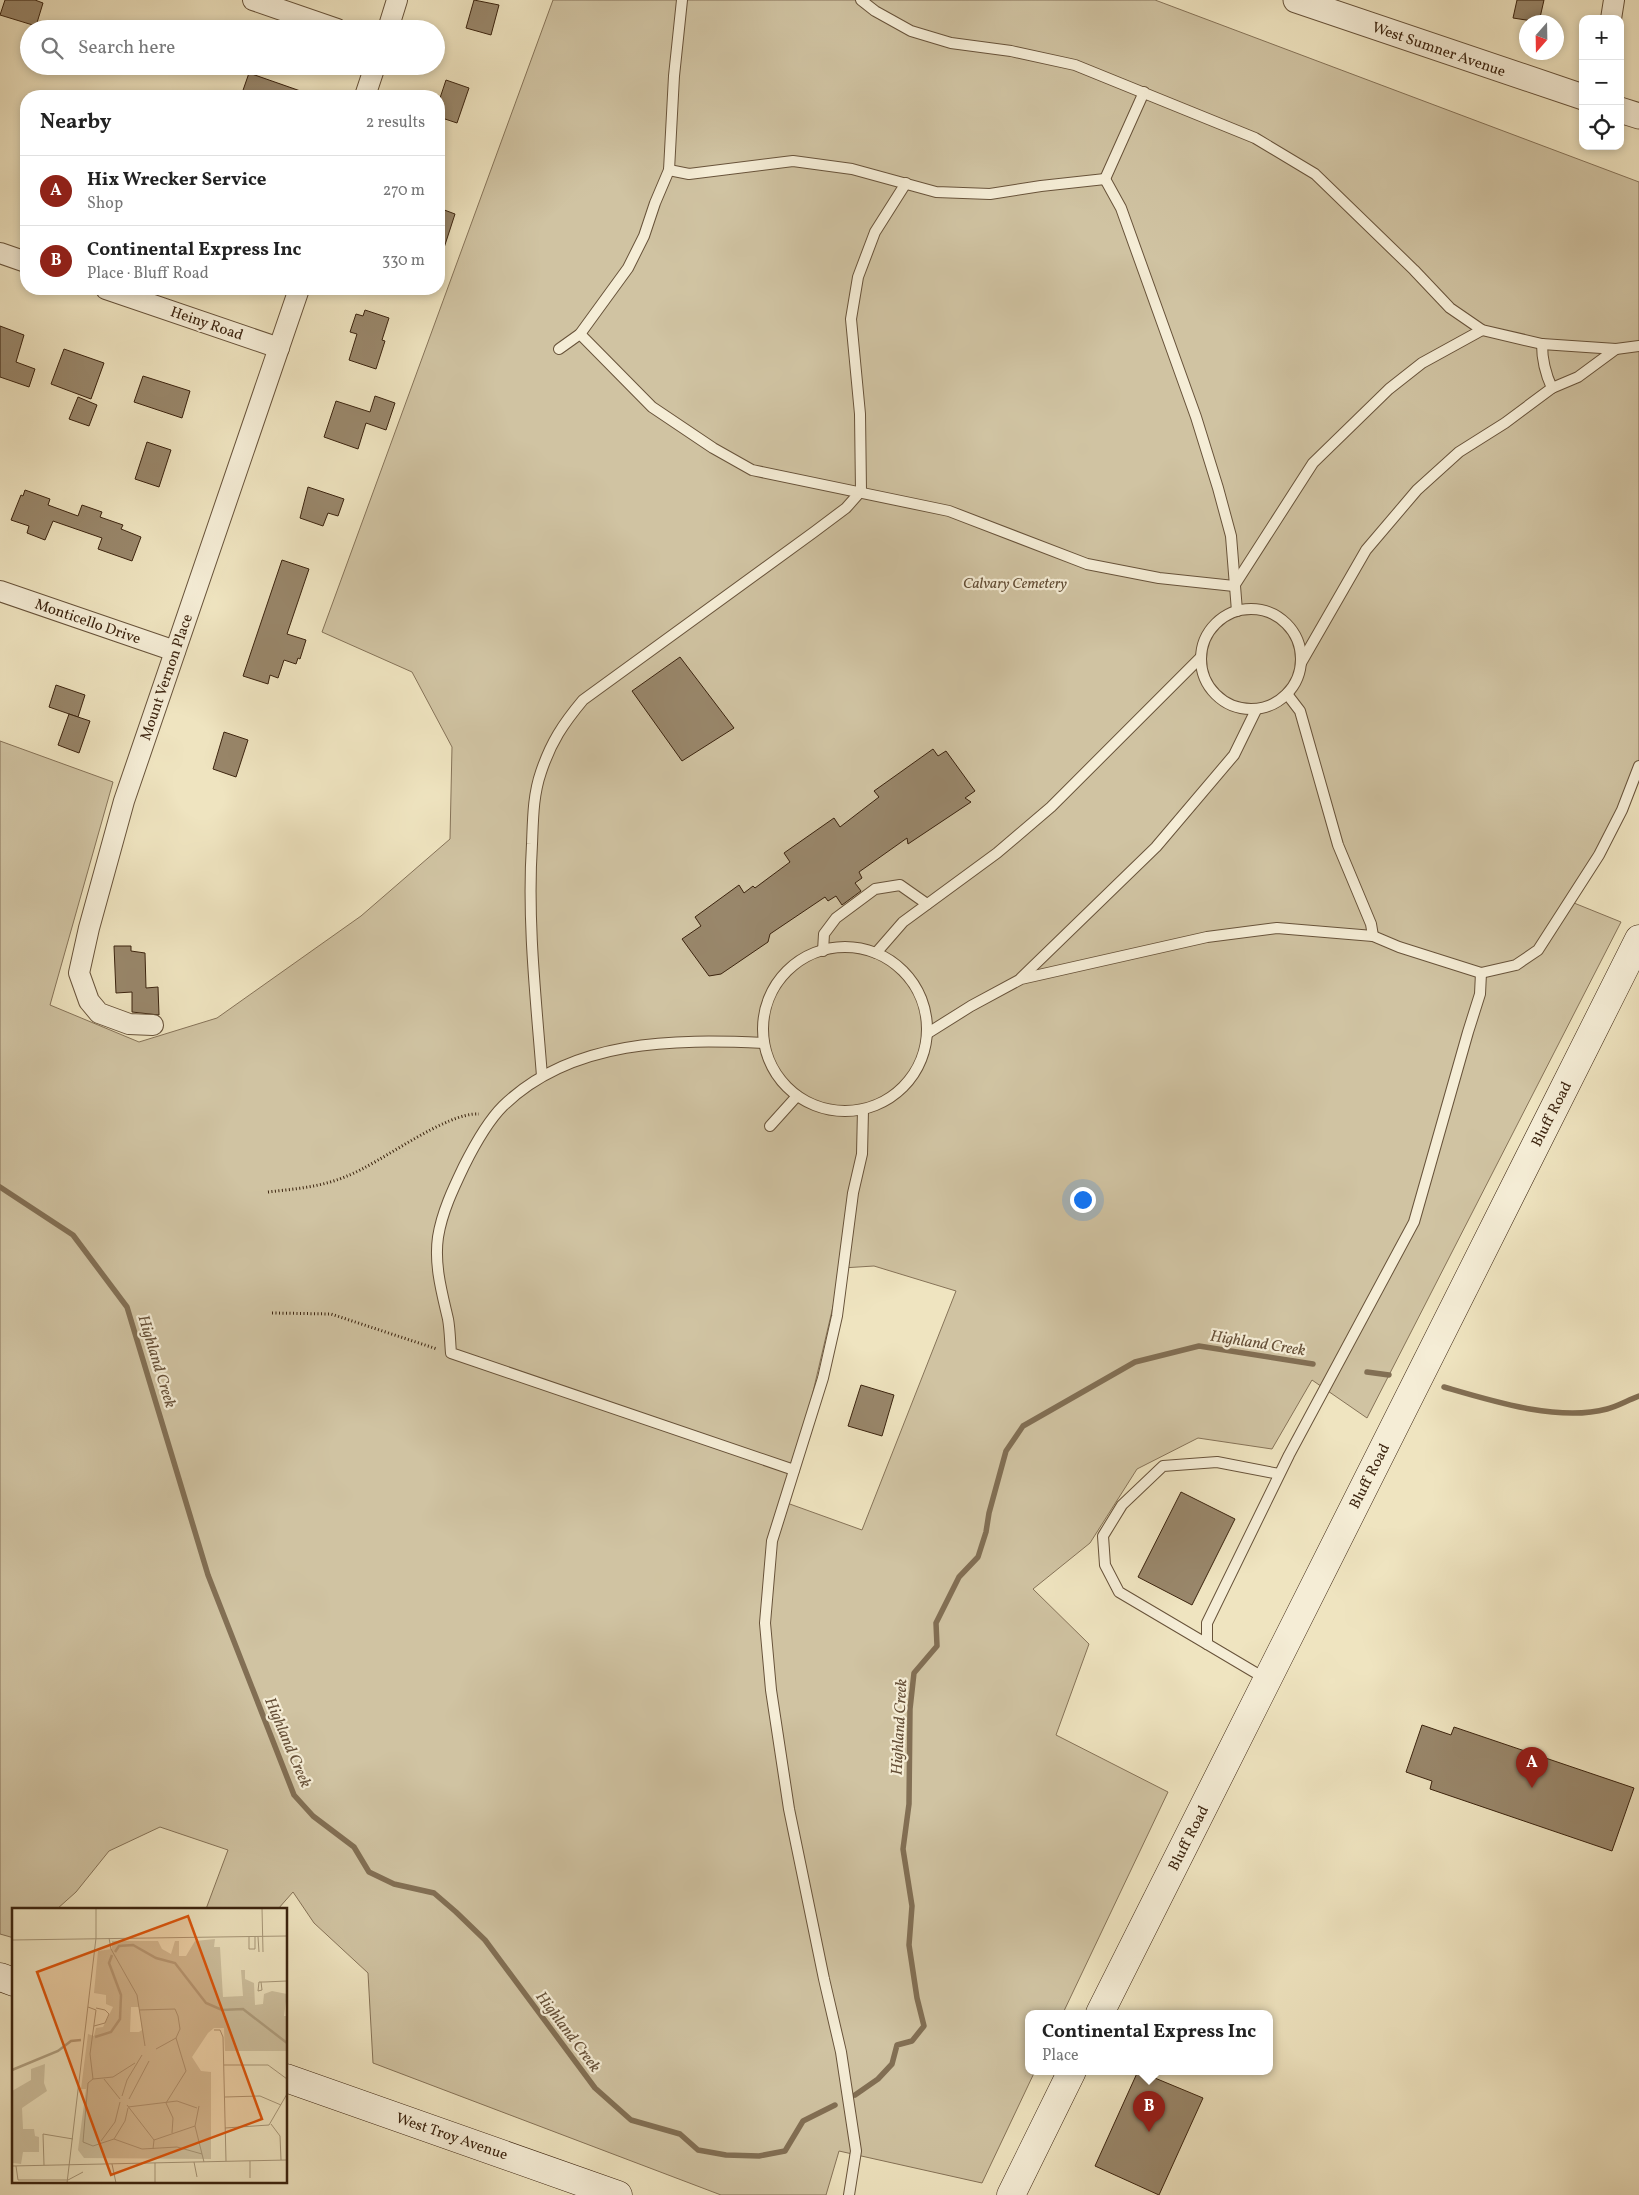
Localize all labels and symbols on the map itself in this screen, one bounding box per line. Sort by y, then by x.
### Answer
north arrow [1519,15,1564,60]
street label: West Sumner Avenue [1369,18,1508,83]
street label: Heiny Road [167,302,246,347]
park label: Calvary Cemetery [963,574,1067,595]
street label: Monticello Drive [32,594,143,650]
street label: Mount Vernon Place [136,611,199,744]
street label: Bluff Road [1527,1078,1578,1151]
your location [1070,1187,1096,1213]
water label: Highland Creek [131,1312,181,1411]
water label: Highland Creek [1208,1326,1308,1362]
street label: Bluff Road [1345,1440,1396,1513]
water label: Highland Creek [886,1678,914,1776]
water label: Highland Creek [258,1694,316,1792]
pin: A [1516,1747,1548,1788]
street label: Bluff Road [1164,1802,1215,1875]
inset map [12,1908,288,2182]
water label: Highland Creek [530,1987,606,2078]
pin: B [1133,2091,1165,2132]
street label: West Troy Avenue [393,2108,510,2166]

